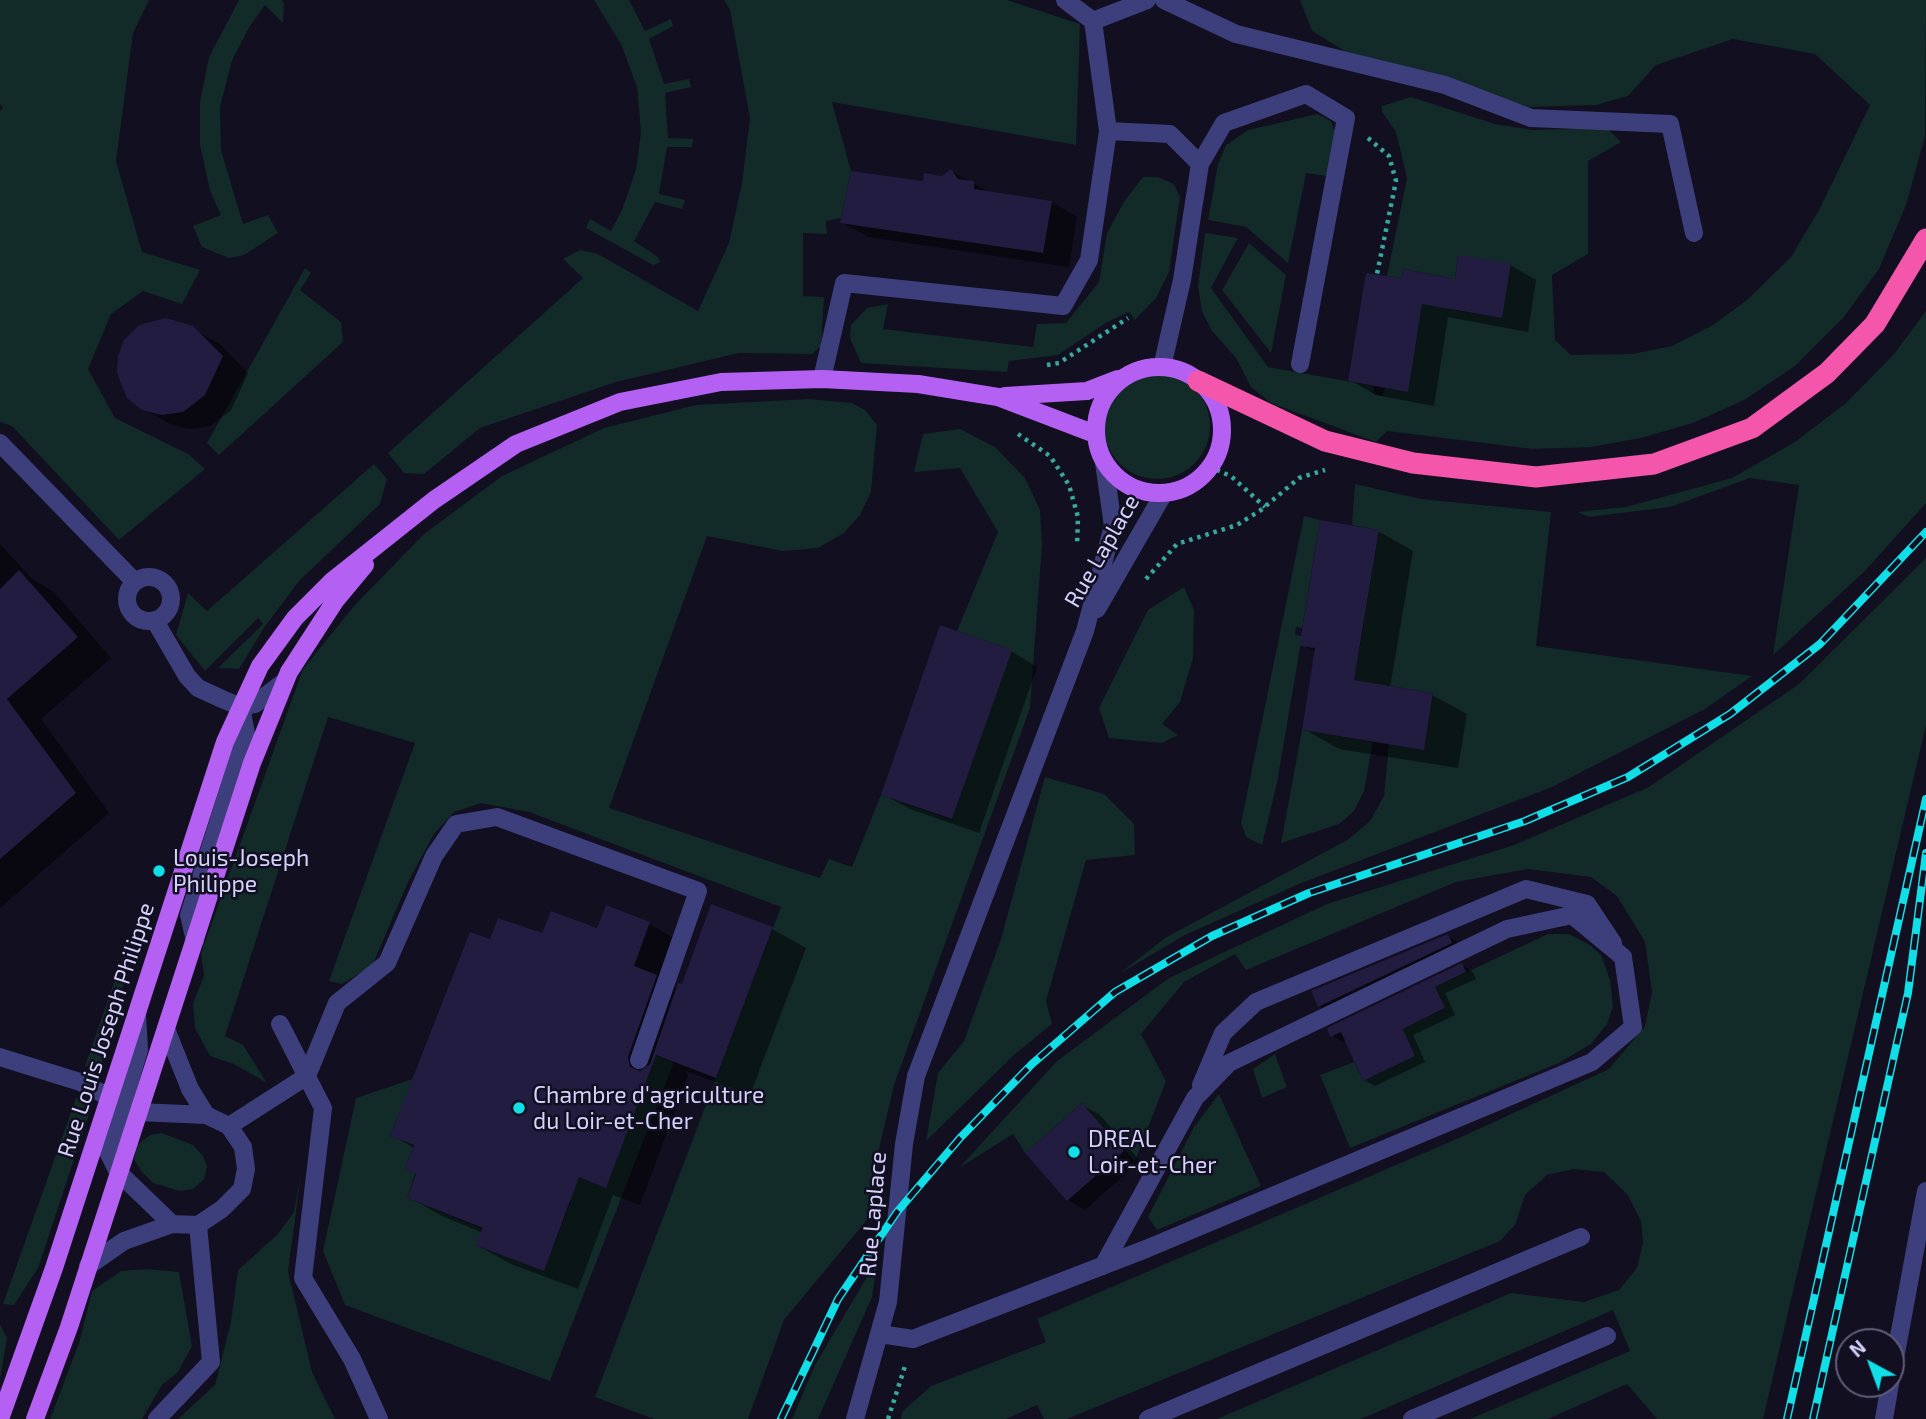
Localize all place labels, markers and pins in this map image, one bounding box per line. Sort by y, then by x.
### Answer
place label: Louis-Joseph Philippe [173,844,309,898]
marker: Louis-Joseph Philippe [151,863,167,879]
place label: Chambre d'agriculture du Loir-et-Cher [533,1081,764,1135]
marker: Chambre d'agriculture du Loir-et-Cher [511,1100,527,1116]
place label: DREAL Loir-et-Cher [1088,1125,1216,1179]
marker: DREAL Loir-et-Cher [1066,1144,1082,1160]

